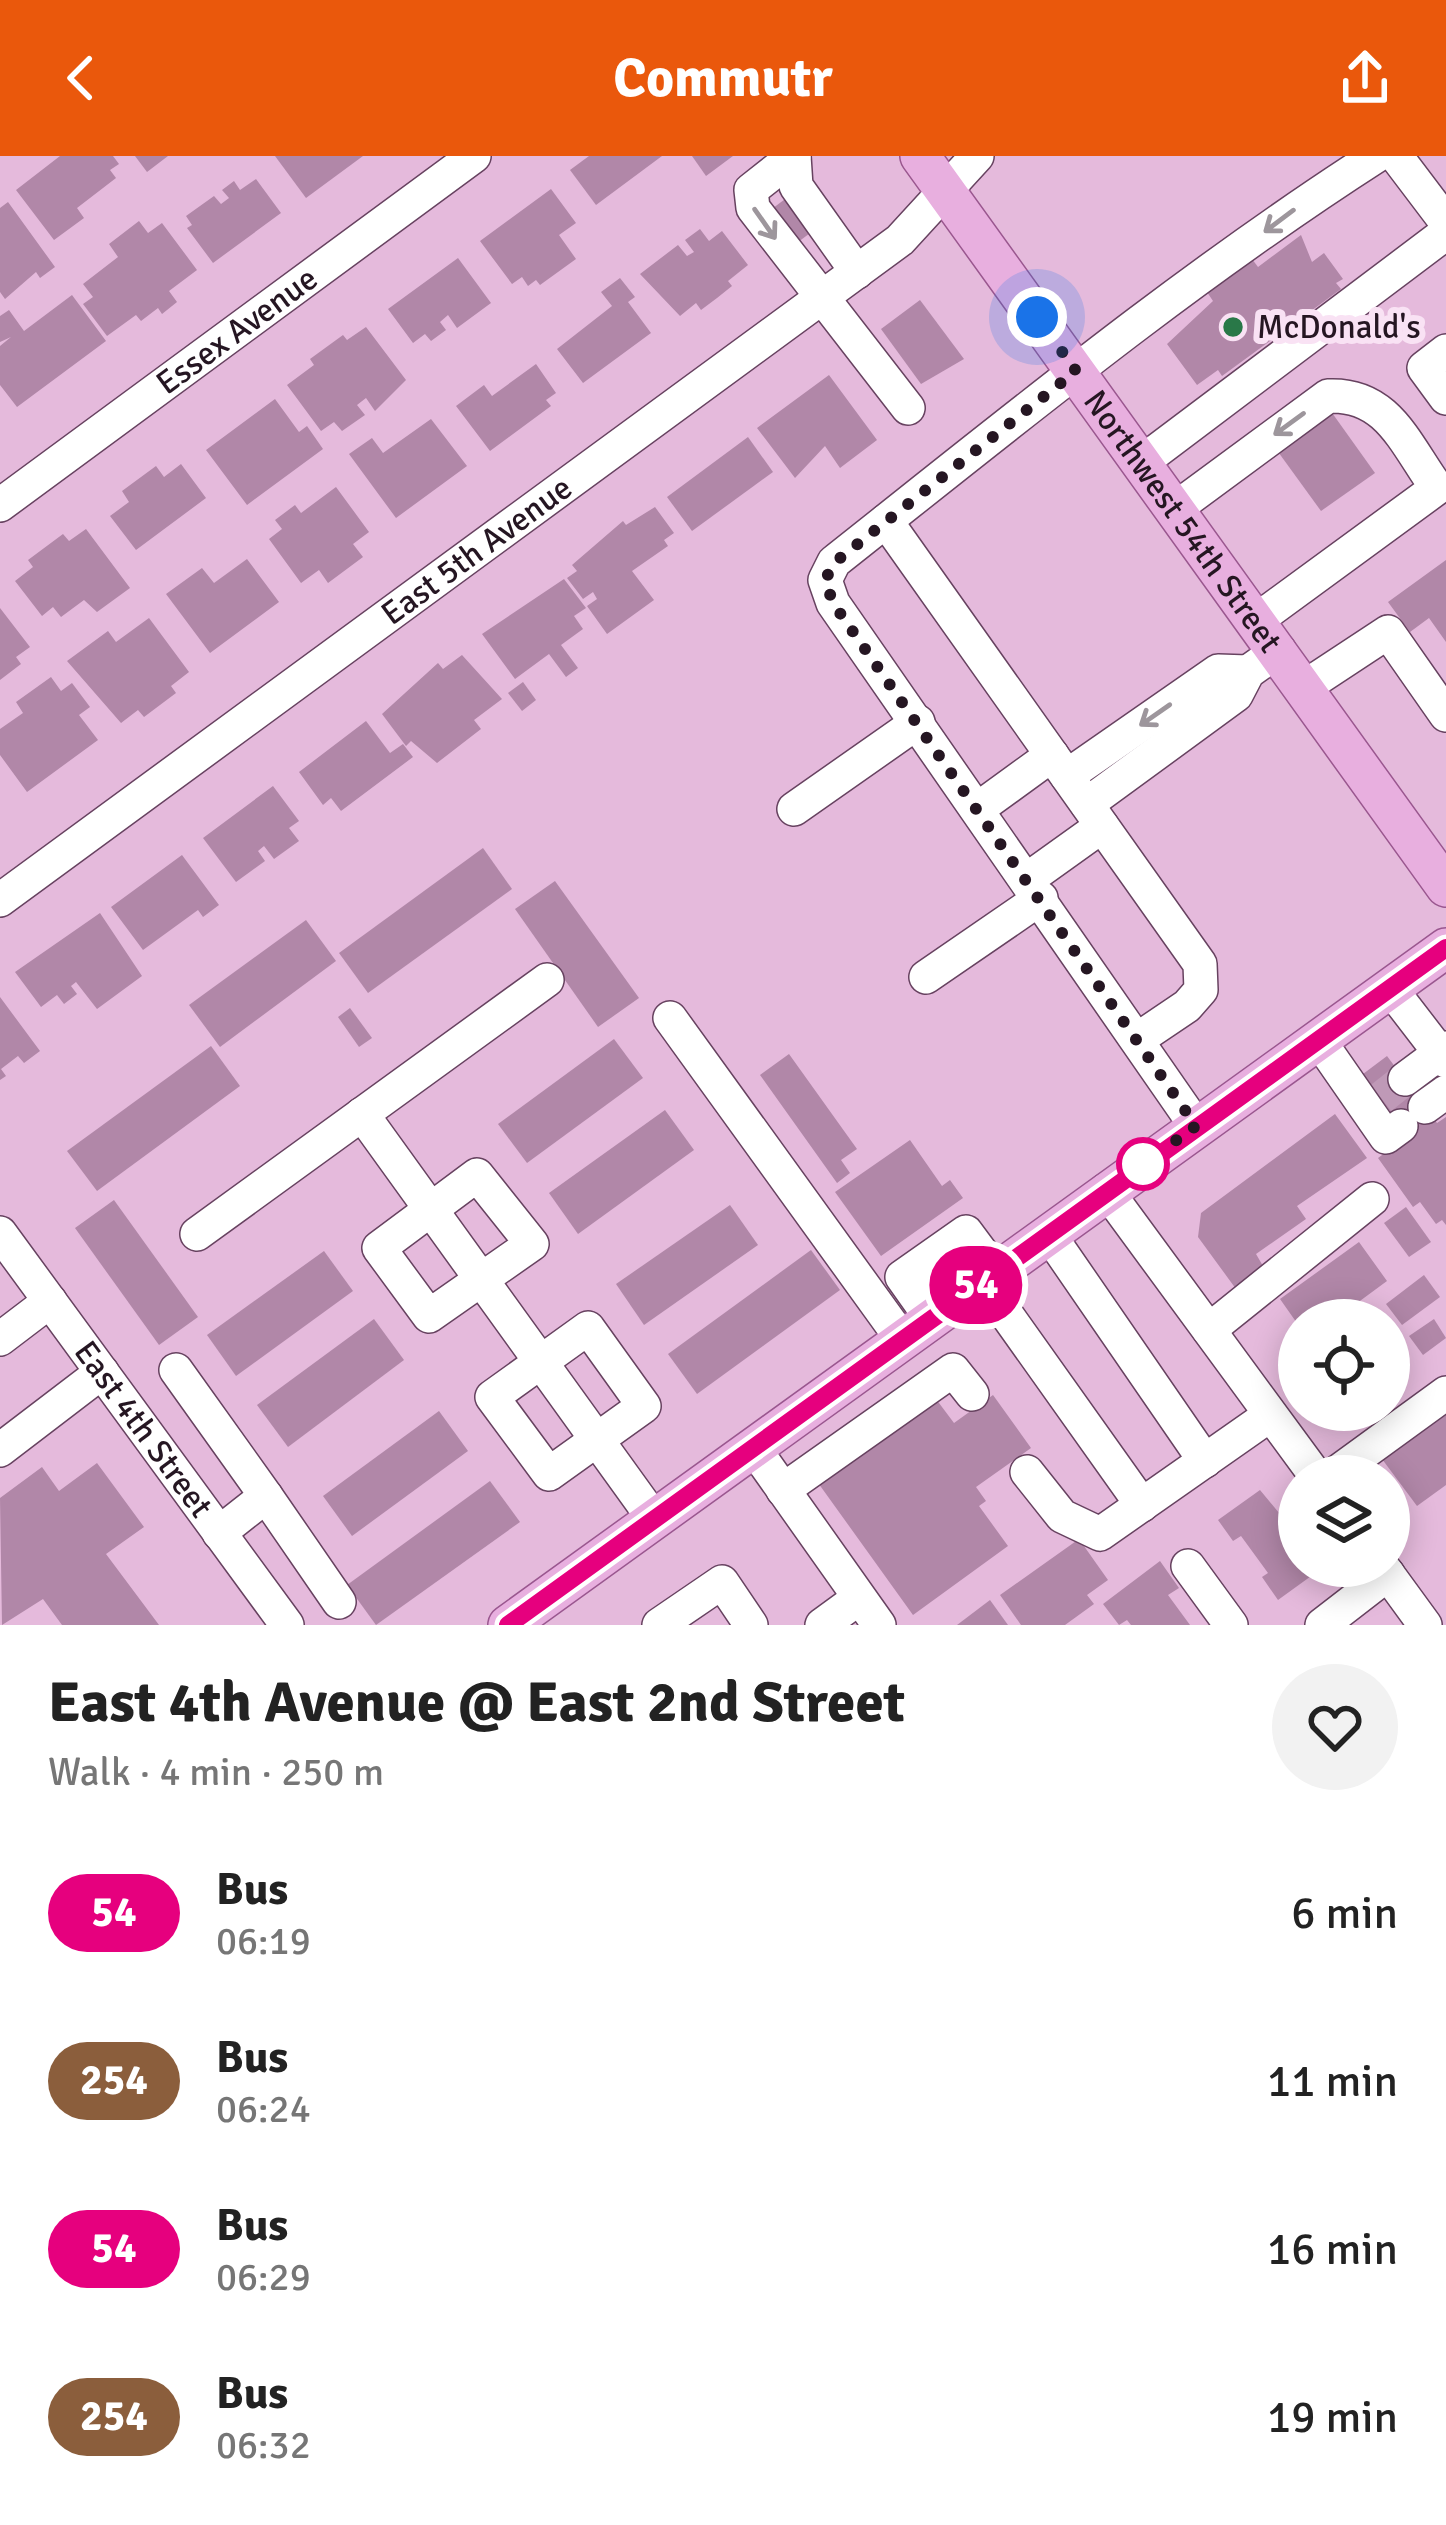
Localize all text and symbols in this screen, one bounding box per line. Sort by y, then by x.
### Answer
icon: back [48,45,114,111]
text: Commutr [613,45,833,112]
icon: share [1332,45,1398,111]
one-way arrow [752,207,777,240]
one-way arrow [1263,208,1296,234]
street label: Essex Avenue [148,258,325,403]
your location [1007,287,1067,347]
place label: McDonald's [1257,307,1421,348]
marker: McDonald's [1220,314,1246,340]
street label: Northwest 54th Street [1075,382,1291,660]
one-way arrow [1273,411,1306,437]
street label: East 5th Avenue [373,467,580,634]
one-way arrow [1139,702,1172,727]
unlabelled marker [1118,1139,1168,1189]
line badge: 54 [922,1246,1030,1324]
text: 54 [953,1259,999,1310]
map controls [1278,1299,1410,1587]
button: locate [1278,1299,1410,1431]
street label: East 4th Street [65,1333,222,1526]
button: layers [1278,1455,1410,1587]
button: heart [1272,1664,1398,1790]
text: East 4th Avenue @ East 2nd Street [48,1667,905,1738]
text: Walk · 4 min · 250 m [48,1748,384,1796]
text: Bus [216,1862,288,1917]
text: 6 min [1291,1886,1398,1941]
text: 54 [91,1887,137,1938]
text: 06:19 [216,1917,311,1965]
text: Bus [216,2030,288,2085]
text: 11 min [1267,2054,1398,2109]
text: 254 [80,2055,148,2106]
text: 06:24 [216,2085,311,2133]
text: Bus [216,2198,288,2253]
text: 16 min [1267,2222,1398,2277]
text: 54 [91,2223,137,2274]
text: 06:29 [216,2253,311,2301]
text: Bus [216,2366,288,2421]
text: 19 min [1267,2390,1398,2445]
text: 254 [80,2391,148,2442]
text: 06:32 [216,2421,311,2469]

